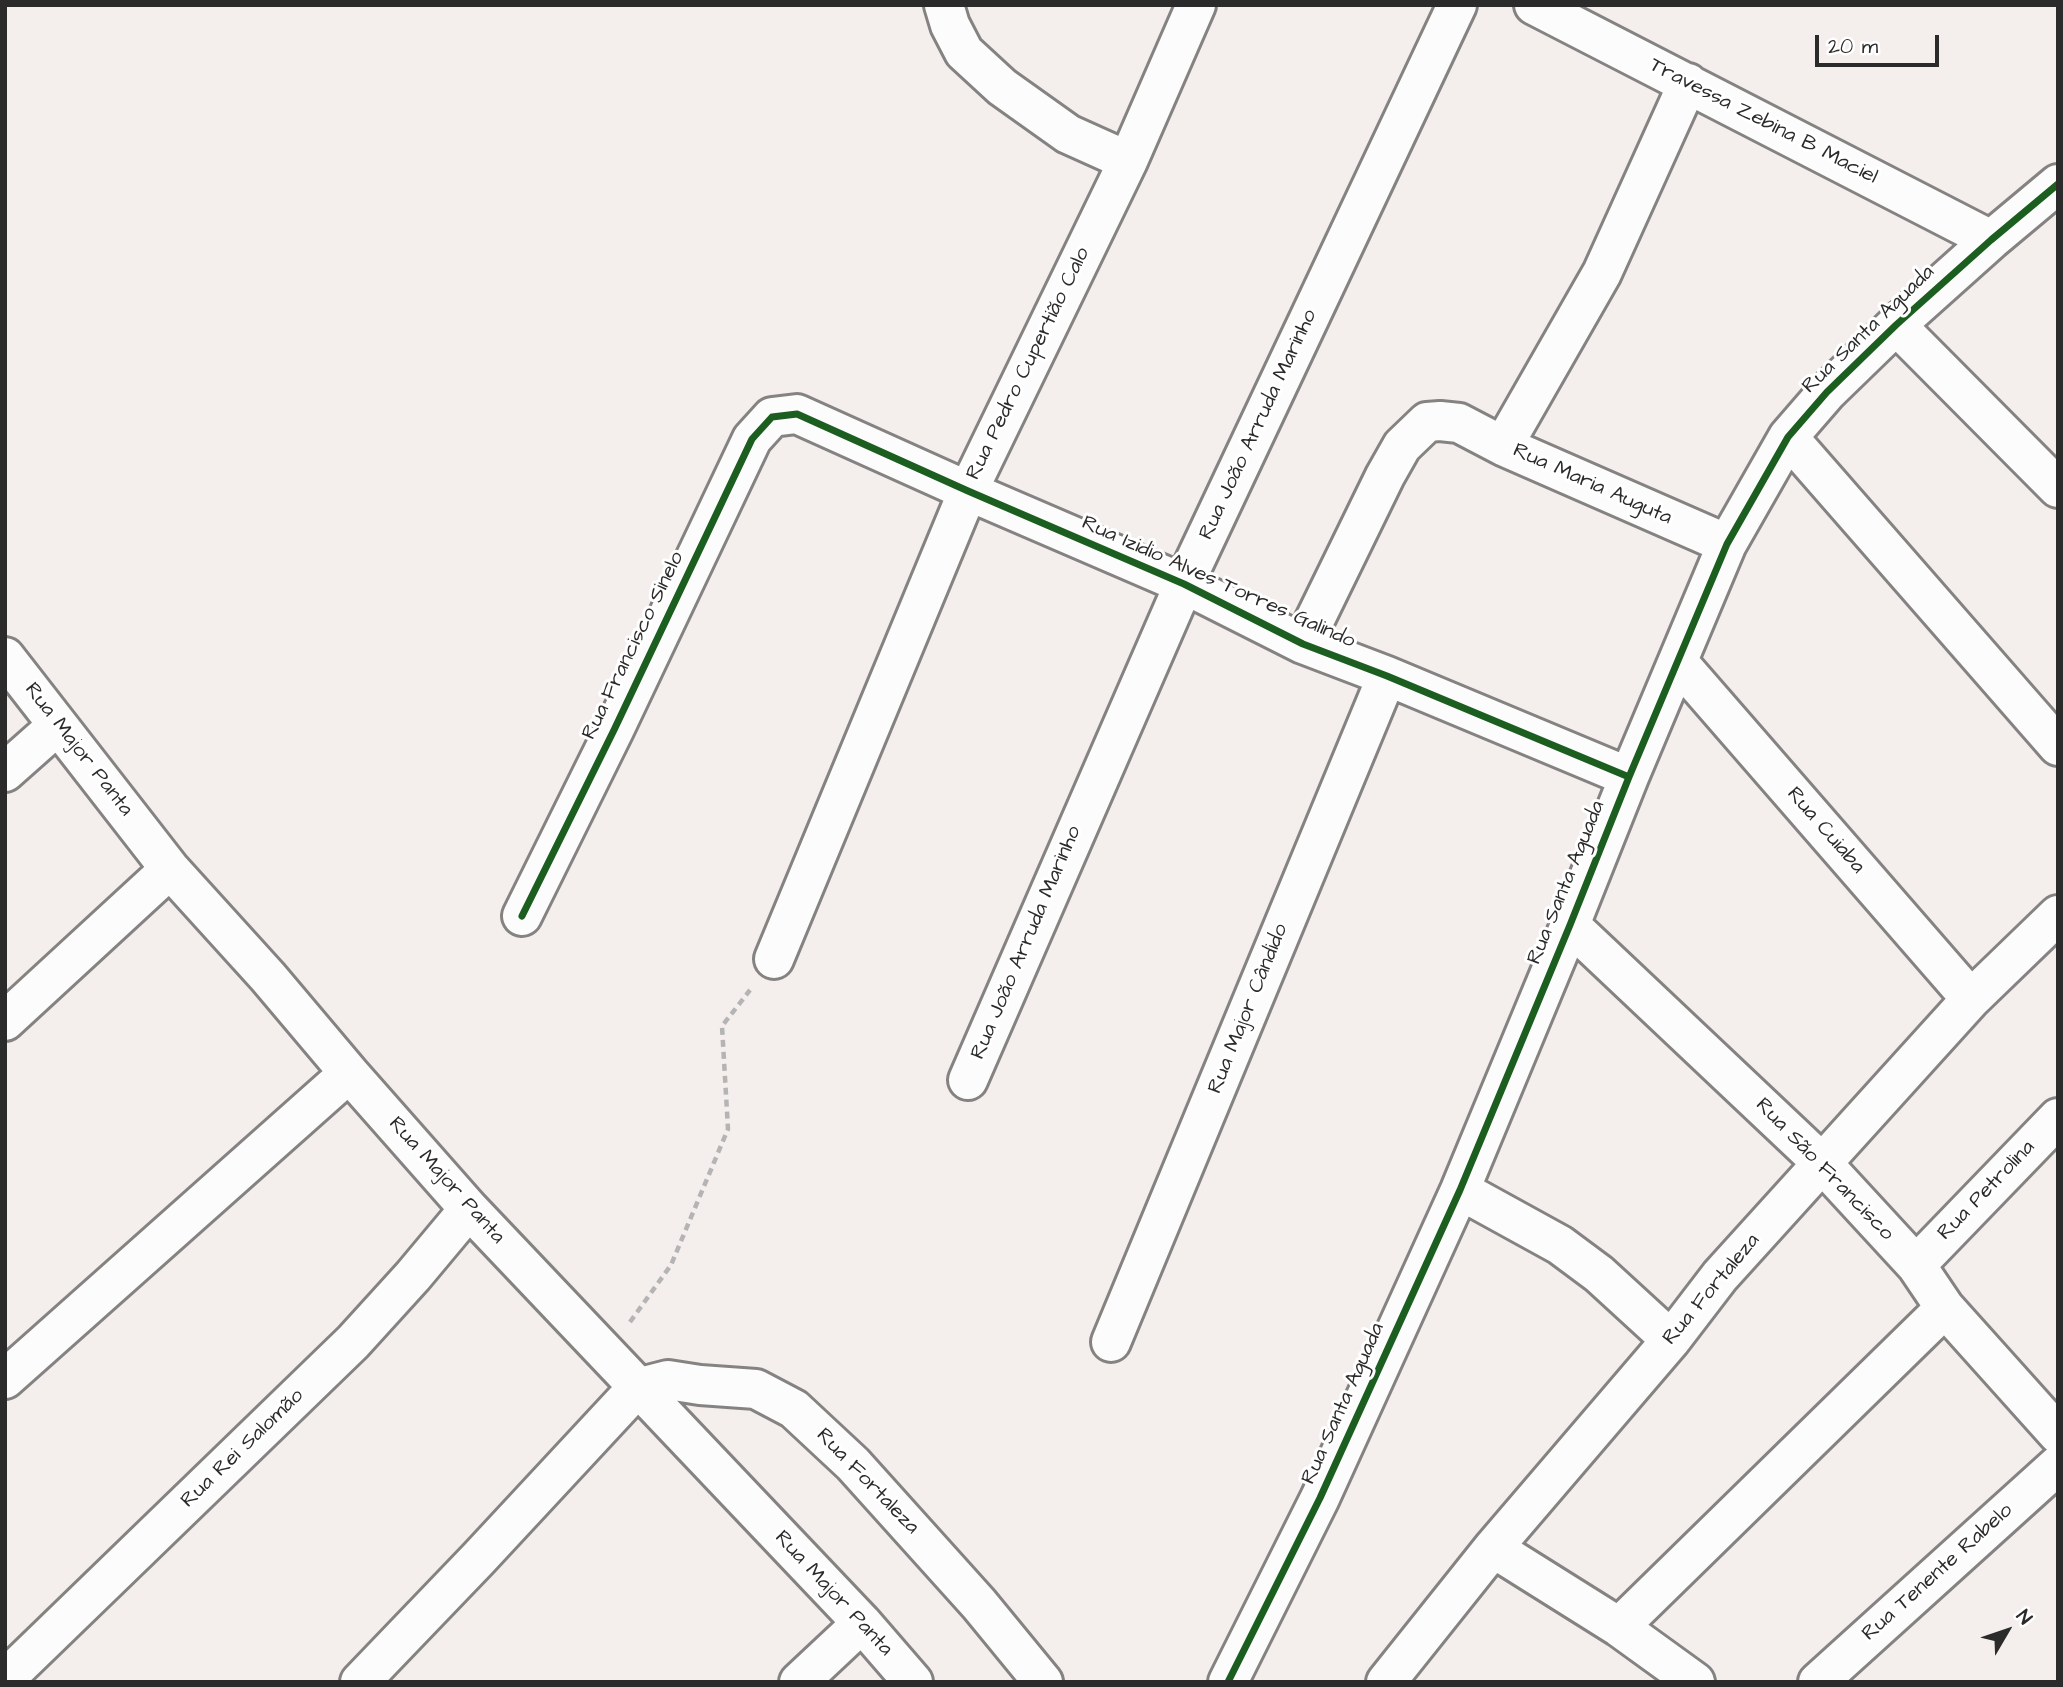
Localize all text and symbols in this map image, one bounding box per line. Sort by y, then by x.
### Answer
scale bar [1818,21,1942,65]
text: 20 m [1828,32,1878,61]
street label: Travessa Zebina B Maciel [1645,53,1881,191]
street label: Rua Pedro Cupertião Calo [962,244,1096,484]
street label: Rua Santa Aguada [1798,260,1940,400]
street label: Rua João Arruda Marinho [1194,306,1324,544]
street label: Rua Maria Auguta [1509,439,1675,531]
street label: Rua Izidio Alves Torres Galindo [1077,511,1359,655]
street label: Rua Francisco Sinelo [577,548,691,744]
street label: Rua Major Panta [18,678,138,822]
street label: Rua Cuiaba [1781,783,1869,879]
street label: Rua Santa Aguada [1523,798,1611,968]
street label: Rua João Arruda Marinho [966,822,1088,1064]
street label: Rua Major Cândido [1203,920,1295,1098]
street label: Rua São Francisco [1749,1093,1899,1247]
street label: Rua Major Panta [382,1112,510,1250]
street label: Rua Petrolina [1933,1136,2041,1246]
street label: Rua Fortaleza [1658,1229,1766,1351]
street label: Rua Santa Aguada [1297,1319,1391,1489]
street label: Rua Rei Salomão [176,1384,310,1514]
street label: Rua Fortaleza [810,1424,924,1540]
street label: Rua Tenente Rabelo [1858,1499,2018,1647]
street label: Rua Major Panta [769,1526,897,1662]
north arrow [1972,1596,2042,1666]
text: N [2009,1604,2038,1631]

